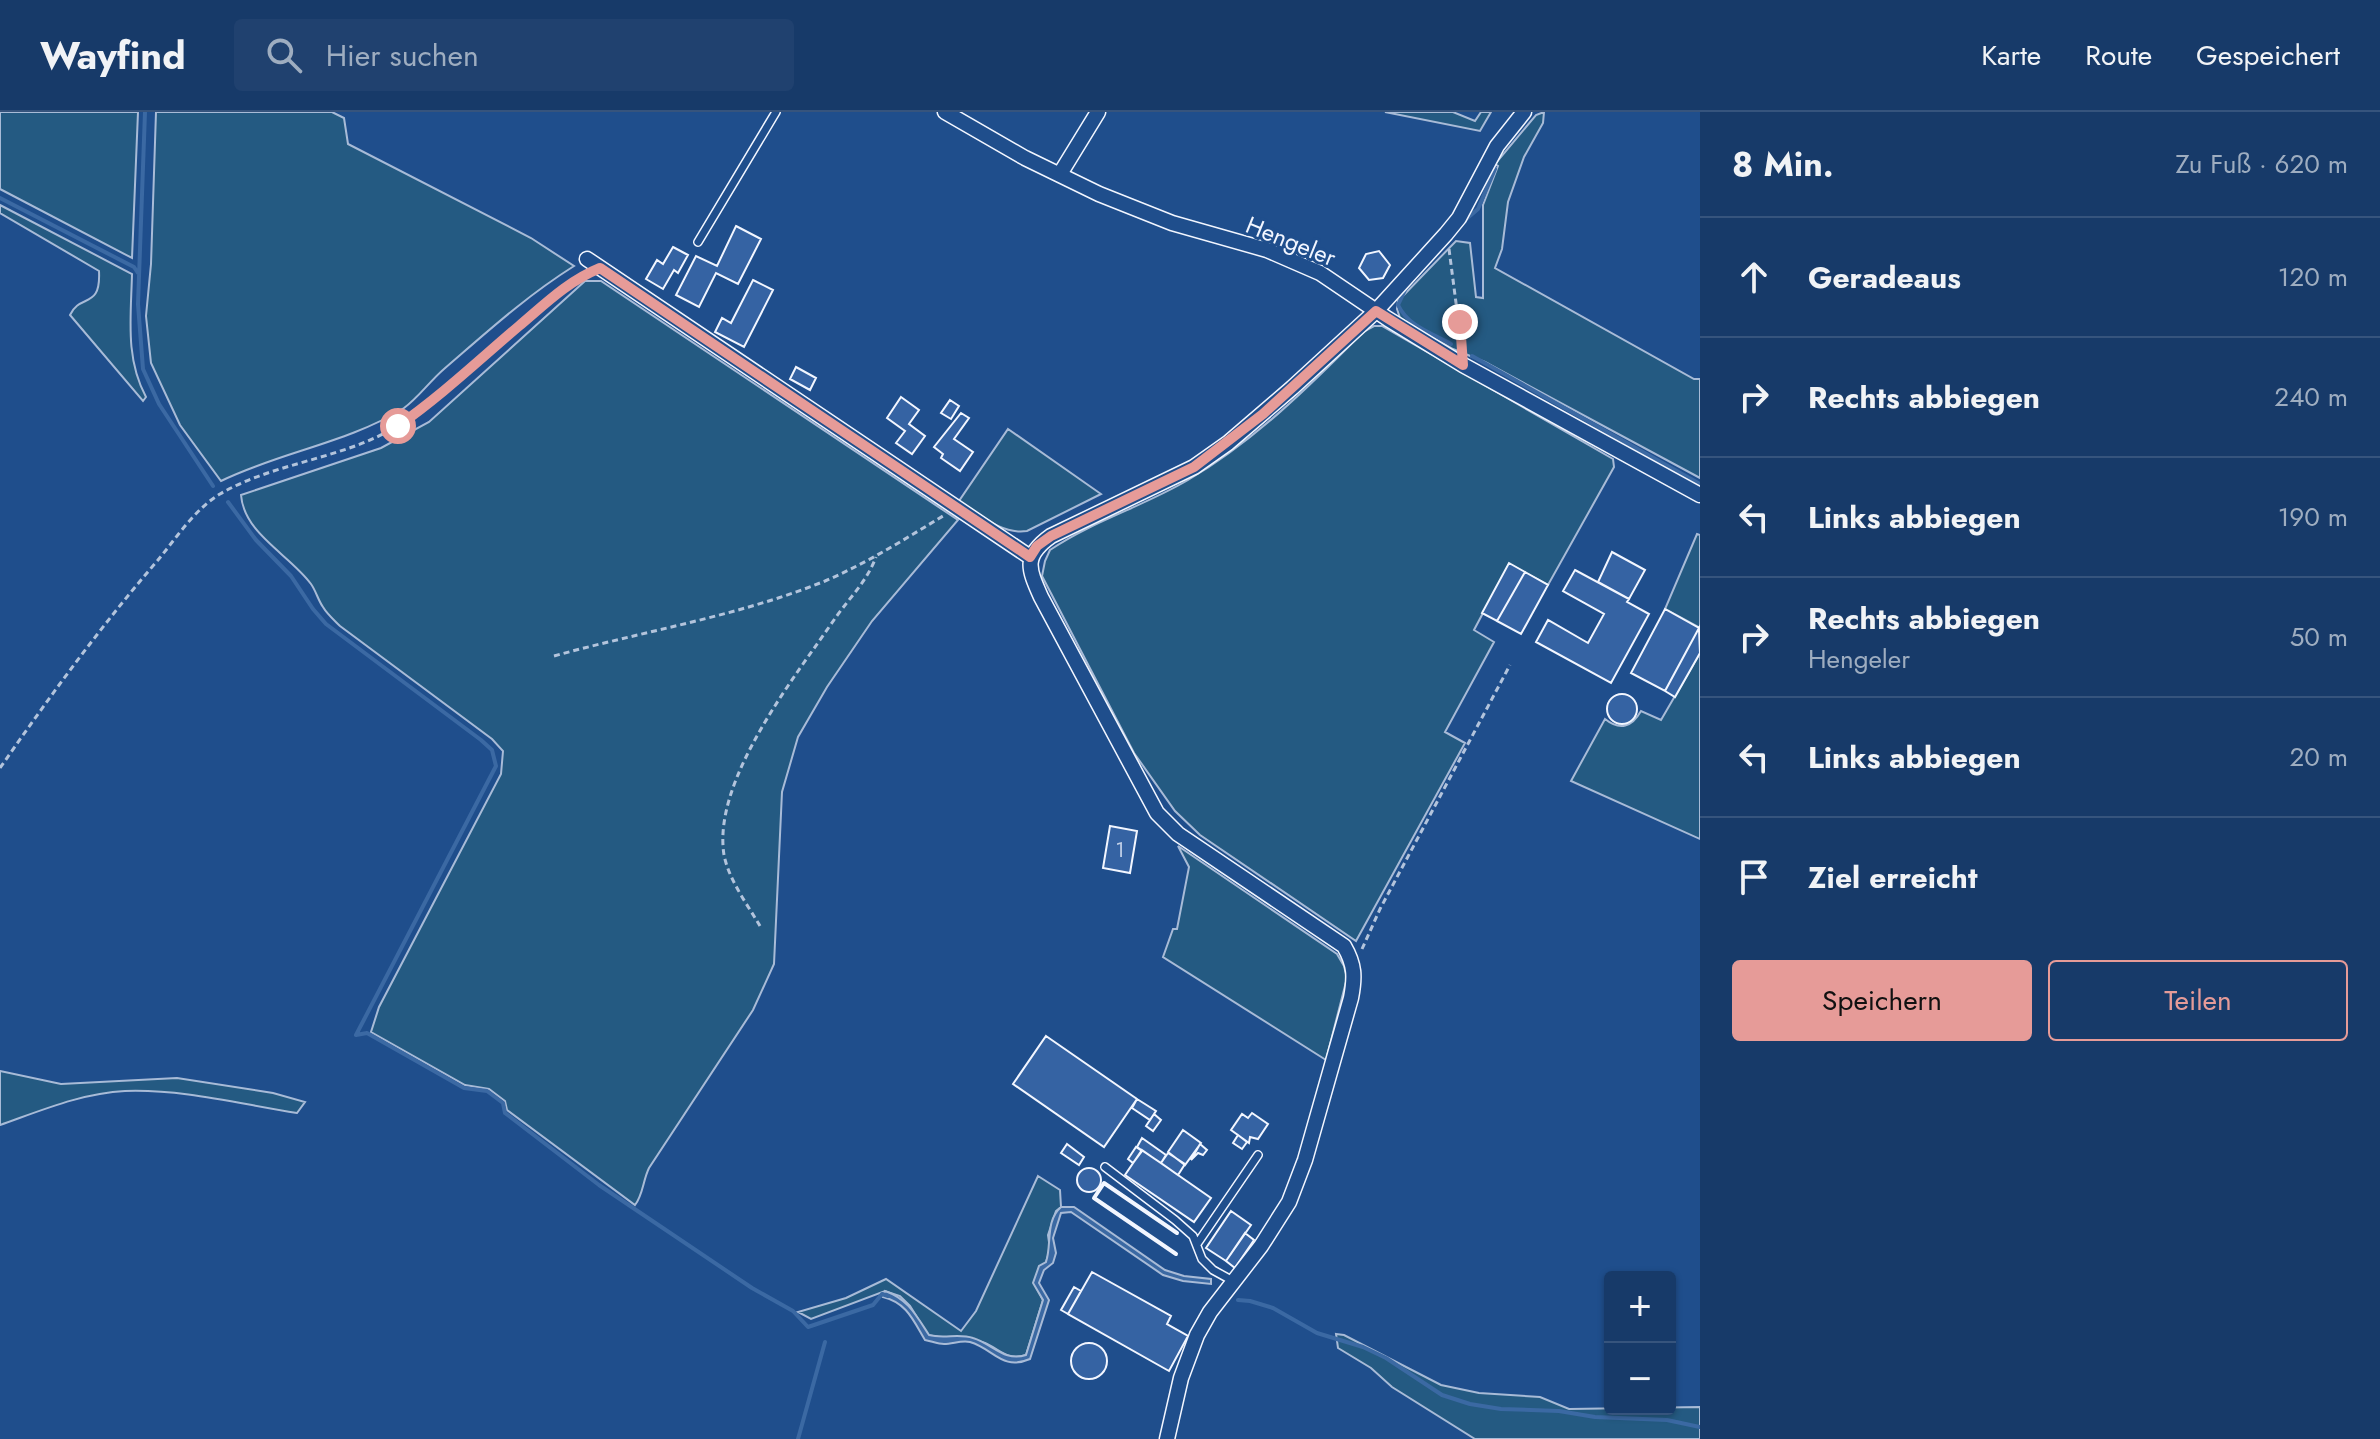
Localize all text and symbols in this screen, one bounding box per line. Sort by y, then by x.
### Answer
search box [234,19,794,91]
text: Wayfind [40,28,186,83]
icon: search [262,33,306,77]
text: Hier suchen [326,34,479,77]
text: Karte [1981,35,2041,76]
text: Route [2085,35,2152,76]
text: Gespeichert [2196,35,2340,76]
text: 8 Min. [1732,140,1834,189]
text: Zu Fuß · 620 m [2175,145,2348,183]
street label: Hengeler [1241,207,1342,275]
icon: ahead [1732,255,1776,299]
text: Geradeaus [1808,256,1961,299]
text: 120 m [2278,258,2348,296]
route end [1442,304,1478,340]
icon: right [1732,375,1776,419]
text: Rechts abbiegen [1808,376,2040,419]
text: 240 m [2274,378,2348,416]
route start [380,408,416,444]
icon: left [1732,495,1776,539]
text: Links abbiegen [1808,496,2021,539]
text: 190 m [2278,498,2348,536]
text: Rechts abbiegen [1808,597,2040,640]
icon: right [1732,615,1776,659]
text: 50 m [2290,618,2348,656]
text: Hengeler [1808,640,1910,678]
icon: left [1732,735,1776,779]
text: Links abbiegen [1808,736,2021,779]
text: 20 m [2290,738,2348,776]
house number: 1 [1116,836,1125,865]
icon: arrive [1732,855,1776,899]
text: Ziel erreicht [1808,856,1977,899]
button: Speichern [1732,960,2032,1041]
button: Teilen [2048,960,2348,1041]
map controls [1604,1271,1676,1415]
button: + [1604,1271,1676,1343]
button: − [1604,1343,1676,1415]

